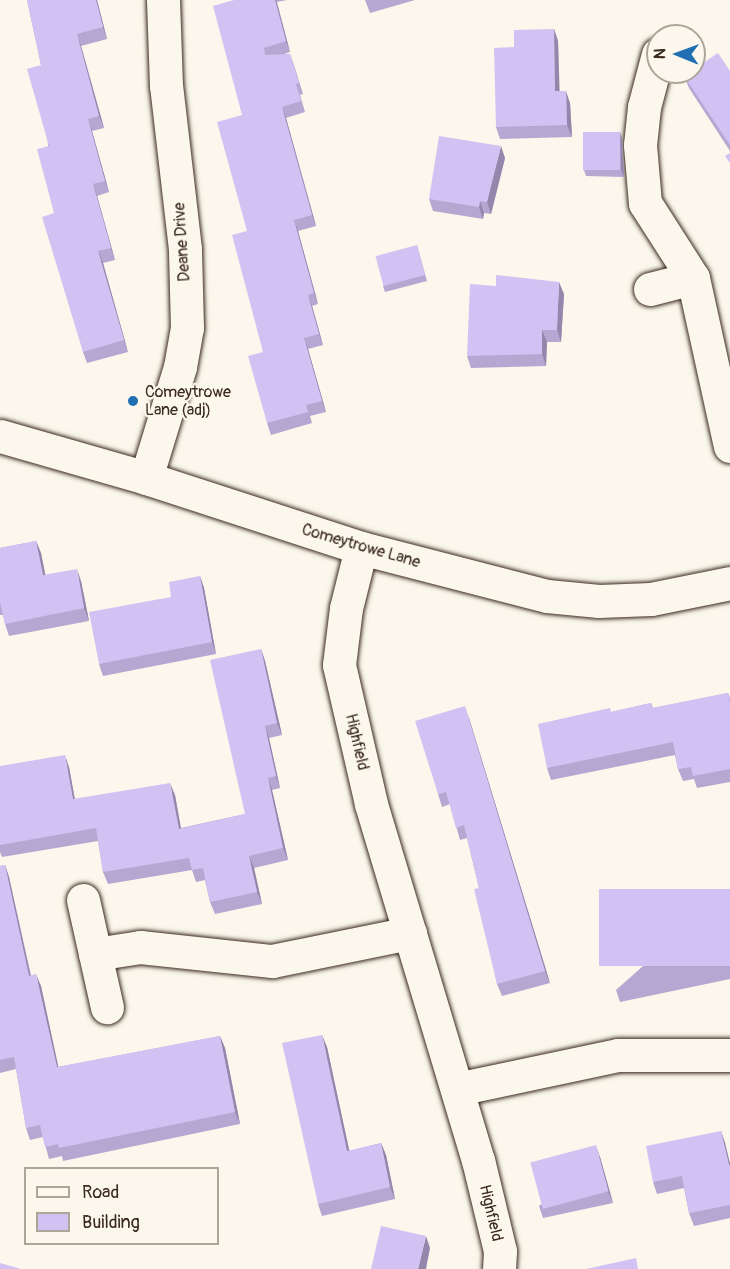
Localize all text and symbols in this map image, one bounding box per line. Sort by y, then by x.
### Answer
north arrow [646,24,706,84]
text: N [650,48,670,59]
street label: Deane Drive [170,202,194,282]
place label: Comeytrowe Lane (adj) [145,382,231,420]
marker: Comeytrowe Lane (adj) [126,394,140,408]
street label: Comeytrowe Lane [300,520,422,572]
street label: Highfield [341,712,373,772]
legend [24,1167,219,1245]
text: Road [82,1181,119,1204]
street label: Highfield [475,1183,507,1243]
text: Building [82,1211,140,1234]

